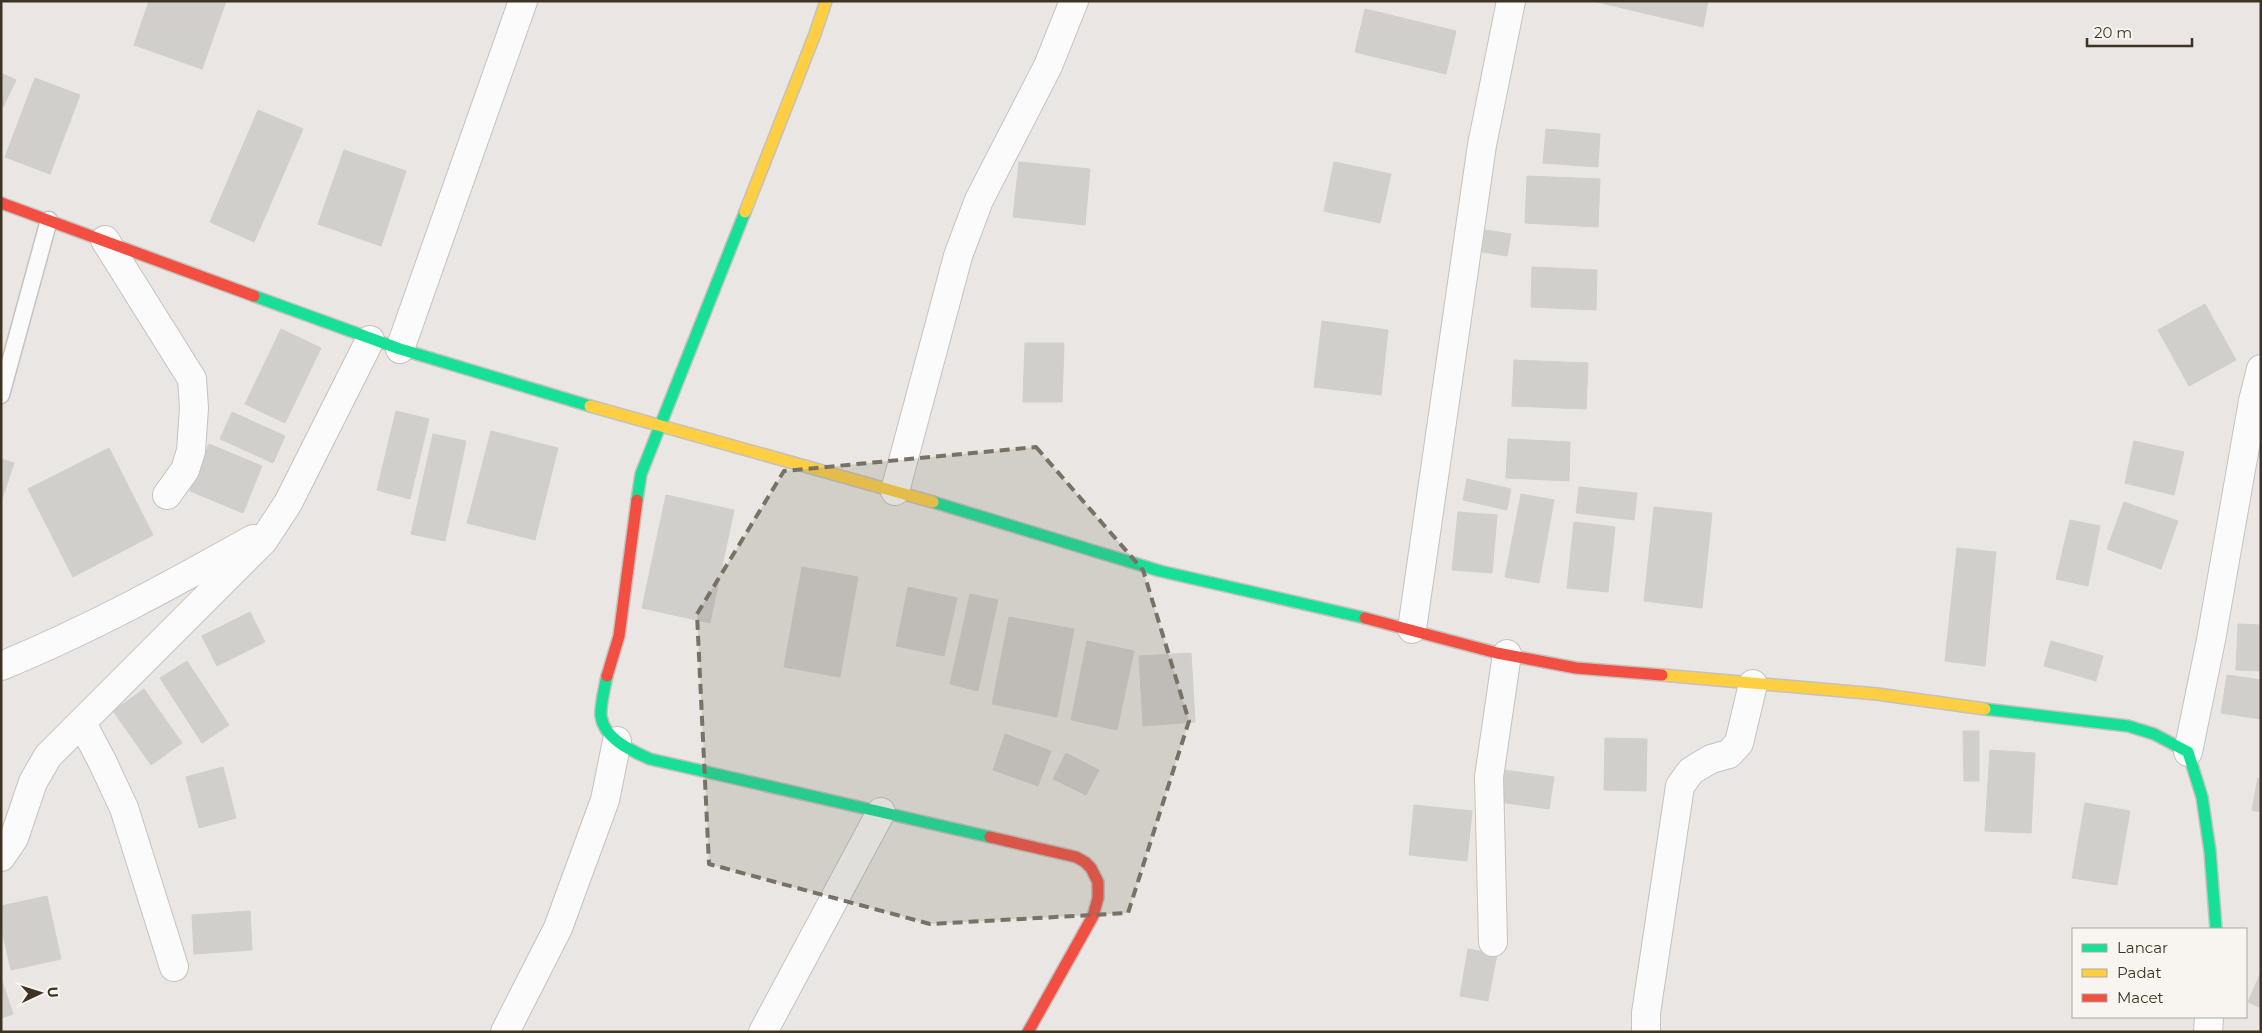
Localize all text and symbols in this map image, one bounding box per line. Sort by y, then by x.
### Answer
scale bar [2087,15,2192,47]
text: 20 m [2094,23,2132,42]
legend [2072,928,2247,1018]
text: Lancar [2117,938,2168,957]
text: Padat [2117,963,2162,982]
north arrow [15,968,65,1018]
text: U [44,986,62,998]
text: Macet [2117,988,2164,1007]

